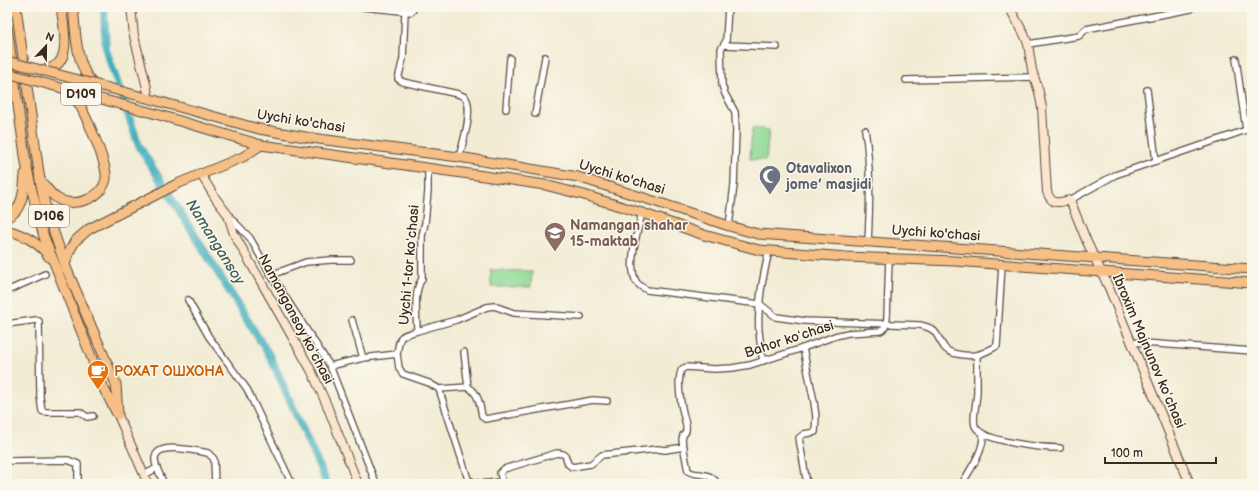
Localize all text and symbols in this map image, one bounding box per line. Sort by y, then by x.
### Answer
north arrow [26,26,66,66]
text: N [43,30,56,45]
road number: D109 [61,83,101,105]
street label: Uychi ko'chasi [256,106,346,136]
street label: Uychi ko'chasi [577,156,667,198]
place label: Otavalixon jome’ masjidi [785,160,871,193]
mosque icon: Otavalixon jome’ masjidi [757,163,783,196]
water label: Namangansoy [181,196,249,289]
street label: Uychi 1-tor koʻchasi [395,204,423,326]
road number: D106 [29,205,69,227]
place label: Namangan shahar 15-maktab [570,217,688,250]
school or university icon: Namangan shahar 15-maktab [542,220,568,253]
street label: Uychi ko'chasi [891,221,981,245]
street label: Namangansoy koʻchasi [255,251,337,387]
street label: Ibroxim Majnunov koʻchasi [1109,271,1189,431]
street label: Bahor koʻchasi [742,317,836,361]
cafe icon: РОХАТ ОШХОНА [85,358,111,391]
place label: РОХАТ ОШХОНА [114,363,224,380]
scale bar [1105,439,1216,465]
text: 100 m [1111,446,1143,461]

